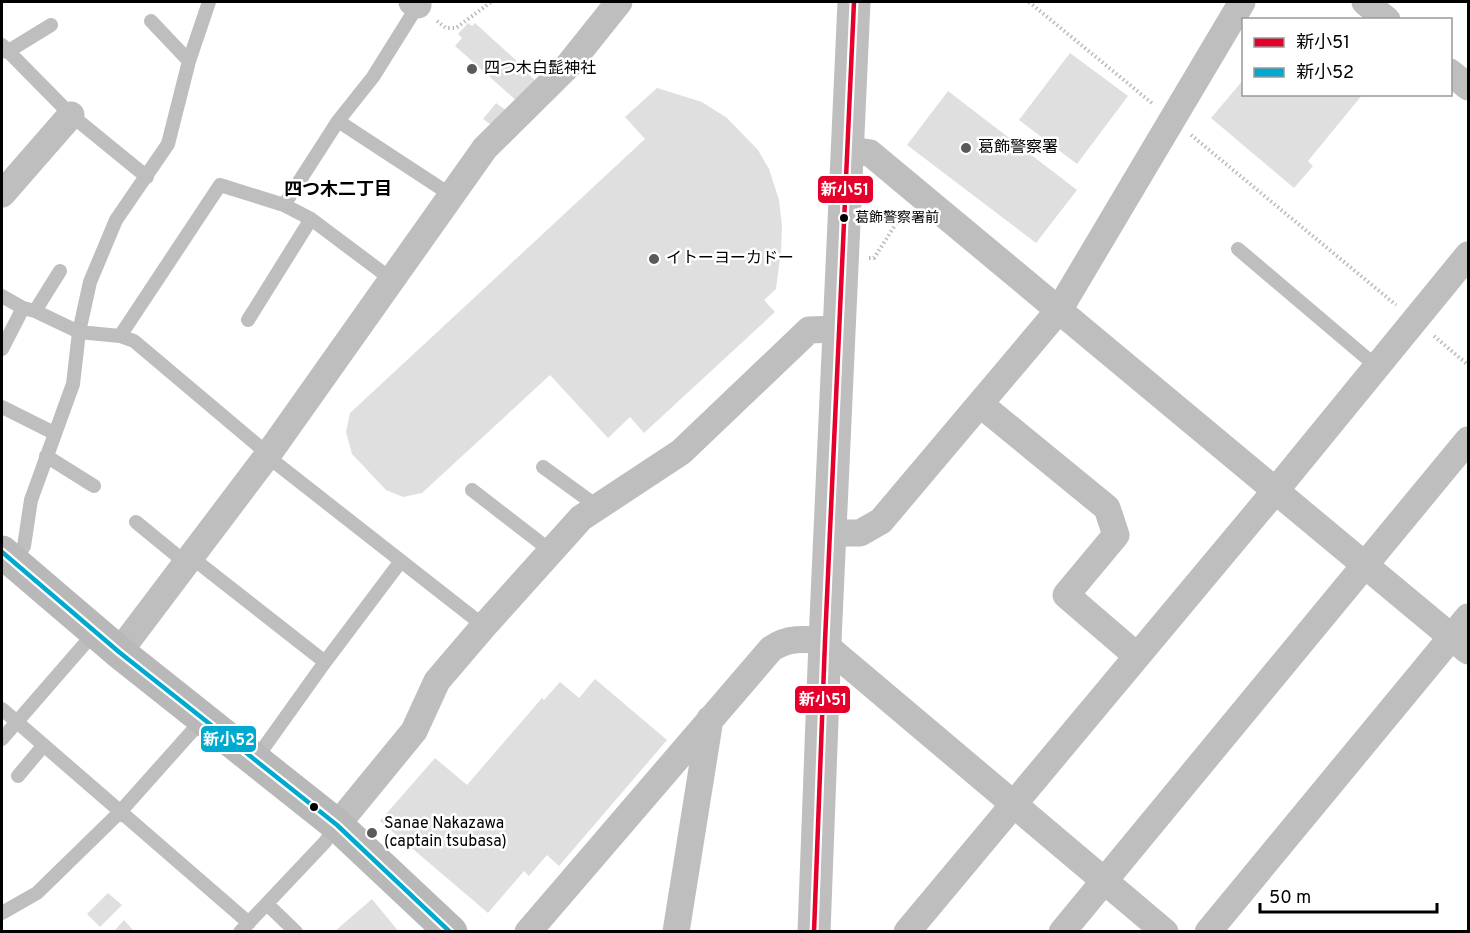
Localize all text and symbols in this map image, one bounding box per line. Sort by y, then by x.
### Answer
legend [1242,18,1452,96]
text: 新小51 [1296,32,1350,55]
place label: 四つ木白髭神社 [484,59,596,79]
marker: 四つ木白髭神社 [465,62,479,76]
text: 新小52 [1296,62,1354,85]
place label: 葛飾警察署 [978,138,1058,158]
marker: 葛飾警察署 [959,141,973,155]
line badge: 新小51 [817,175,874,204]
district label: 四つ木二丁目 [284,179,392,202]
text: 新小51 [821,181,869,201]
place label: 葛飾警察署前 [855,209,939,227]
marker: 葛飾警察署前 [838,212,850,224]
place label: イトーヨーカドー [666,249,794,269]
marker: イトーヨーカドー [647,252,661,266]
line badge: 新小51 [794,685,851,714]
text: 新小51 [799,691,847,711]
line badge: 新小52 [200,725,257,753]
text: 新小52 [203,731,255,751]
unlabelled marker [308,801,320,813]
place label: Sanae Nakazawa (captain tsubasa) [384,814,507,852]
marker: Sanae Nakazawa (captain tsubasa) [365,826,379,840]
scale bar [1260,876,1437,914]
text: 50 m [1269,887,1311,910]

